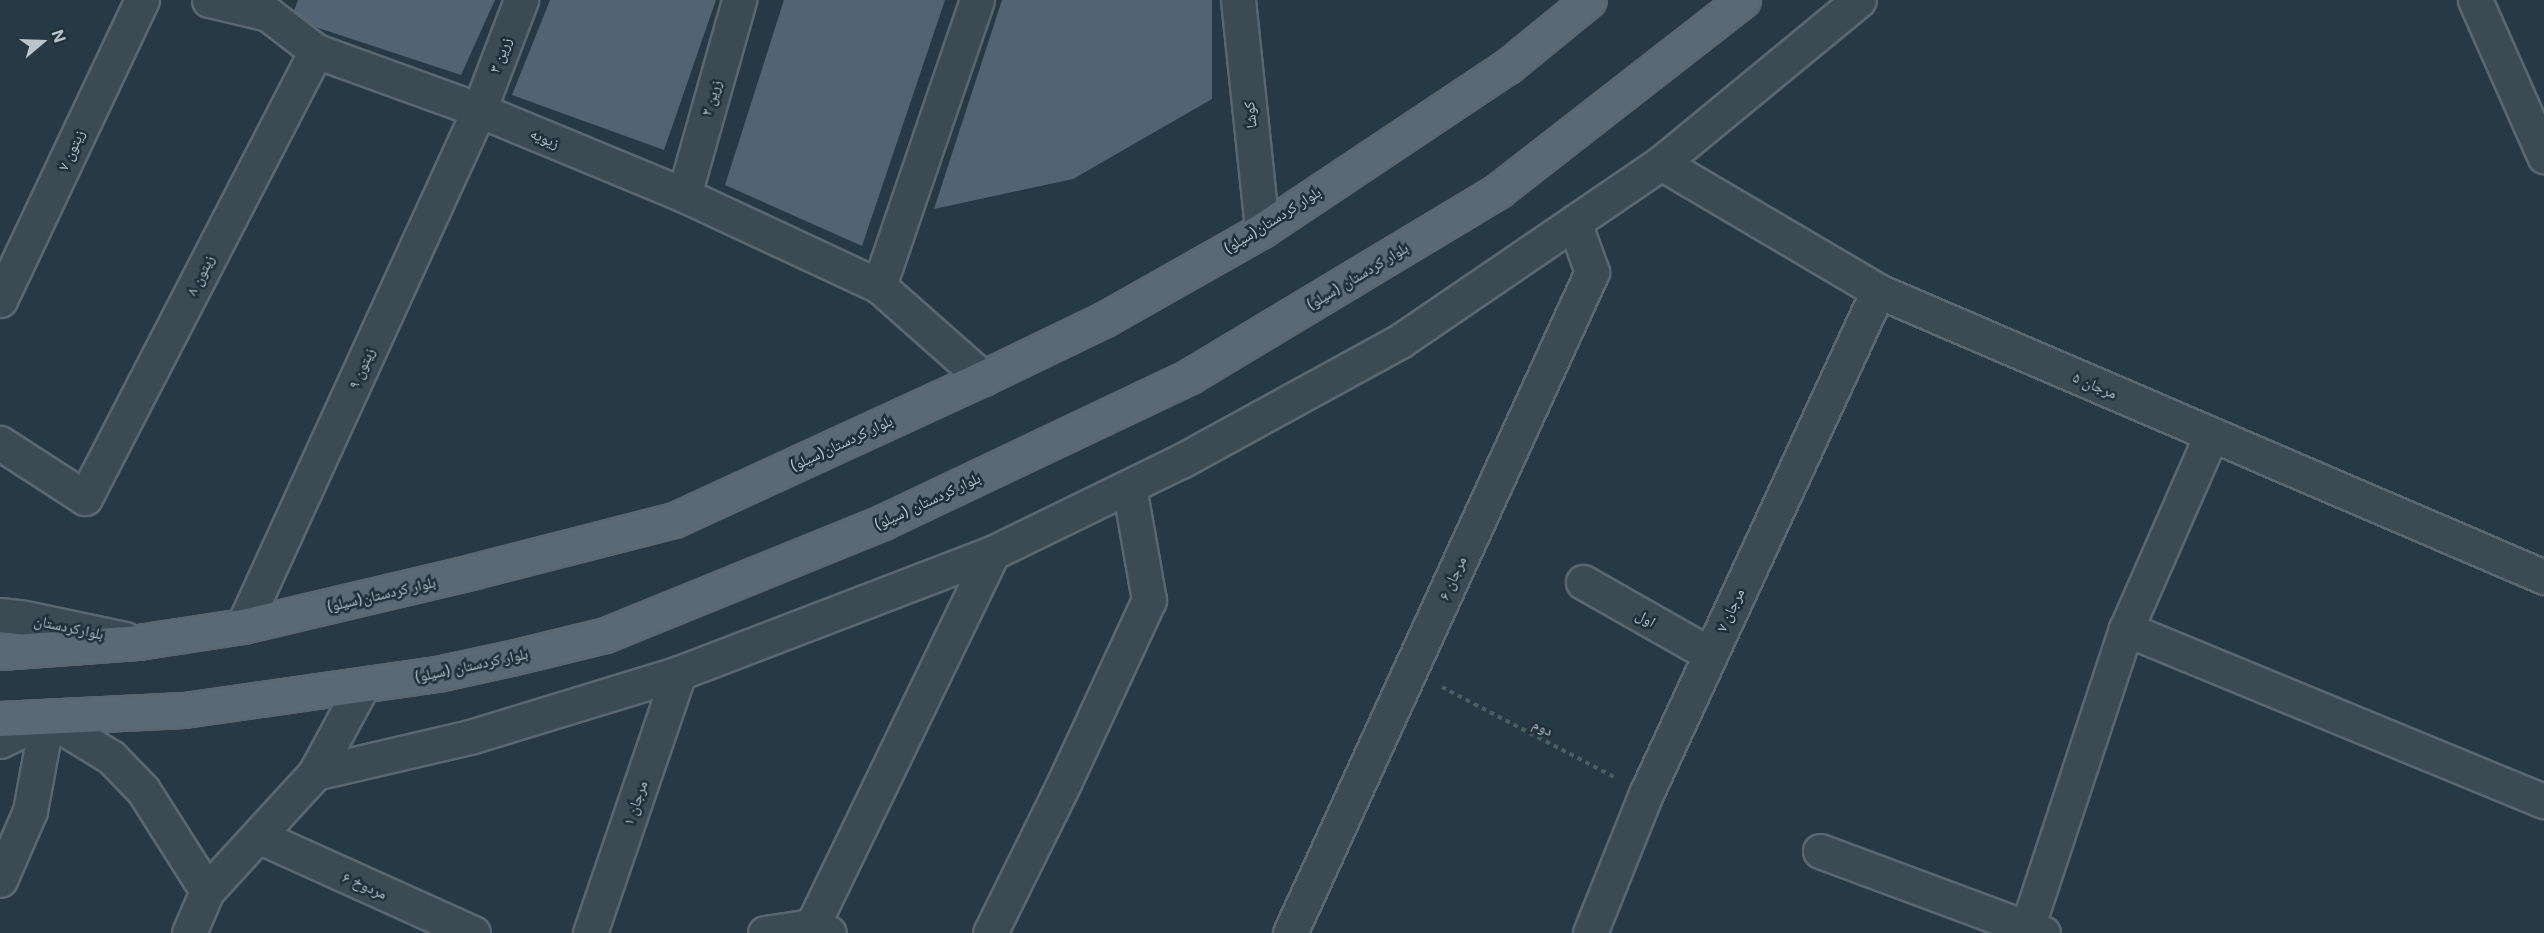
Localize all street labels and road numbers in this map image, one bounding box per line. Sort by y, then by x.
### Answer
street label: زرین ۳ [485,35,515,75]
street label: زرین ۲ [697,78,725,118]
street label: کوشا [1240,101,1260,129]
street label: زیویه [528,124,562,152]
street label: زیتون ۷ [54,127,88,173]
street label: بلوار کردستان(سیلو) [1220,183,1324,257]
street label: بلوار کردستان (سیلو) [1303,238,1411,314]
street label: زیتون ۸ [182,252,218,298]
street label: زیتون ۹ [344,345,378,391]
street label: مرجان ۵ [2070,368,2120,402]
street label: بلوار کردستان(سیلو) [787,411,895,475]
street label: بلوار کردستان (سیلو) [871,468,983,534]
street label: مرجان ۶ [1434,553,1470,603]
street label: بلوار کردستان(سیلو) [325,573,437,615]
street label: مرجان ۷ [1712,585,1748,635]
street label: اول [1633,605,1659,631]
street label: بلوارکردستان [33,611,105,643]
street label: بلوار کردستان (سیلو) [412,644,530,686]
street label: دوم [1530,714,1556,740]
street label: مرجان ۱ [619,778,651,828]
street label: مردوخ ۶ [340,867,390,903]

